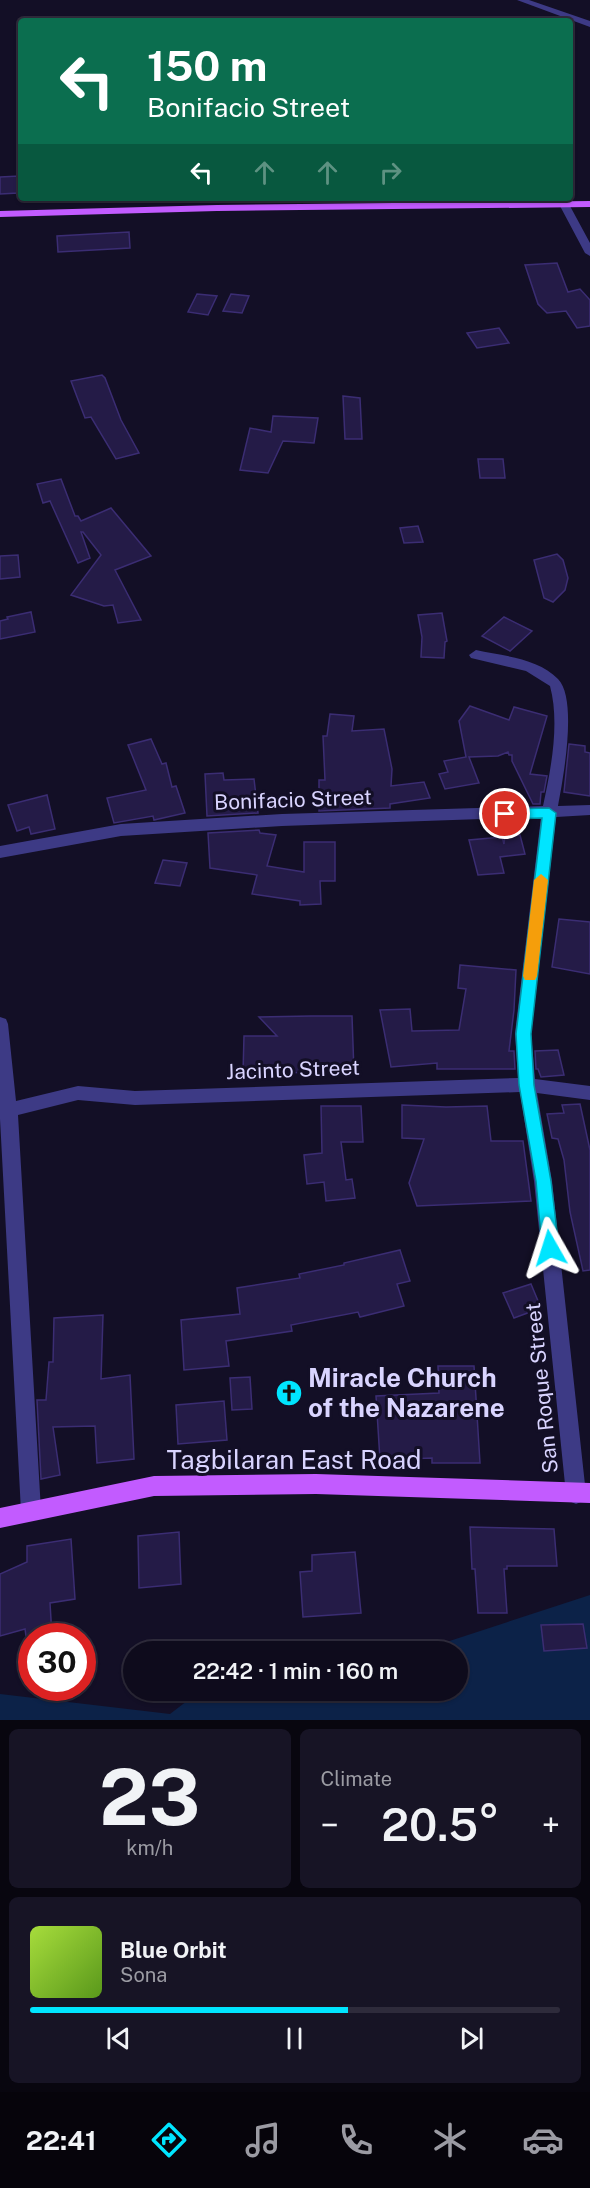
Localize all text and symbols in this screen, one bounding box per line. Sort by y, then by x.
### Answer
text: 150 m [147,41,267,90]
icon: left [48,42,126,120]
text: Bonifacio Street [147,91,350,123]
icon: left [185,156,218,189]
icon: ahead [248,156,281,189]
icon: ahead [311,156,344,189]
icon: right [374,156,407,189]
street label: Bonifacio Street [214,784,372,815]
pin [479,788,530,839]
icon: arrive [488,797,521,830]
street label: Jacinto Street [226,1055,360,1084]
position arrow [518,1216,582,1280]
street label: San Roque Street [520,1301,563,1475]
place label: Miracle Church of the Nazarene [308,1362,505,1423]
church icon: Miracle Church of the Nazarene [274,1378,304,1408]
street label: Tagbilaran East Road [166,1444,422,1475]
speed limit sign: 30 [18,1623,96,1701]
text: 22:42 · 1 min · 160 m [193,1658,398,1684]
text: 23 [99,1751,200,1843]
text: Climate [321,1767,392,1791]
text: 20.5° [381,1798,499,1851]
text: − [321,1806,339,1844]
text: + [542,1806,560,1844]
text: km/h [126,1836,173,1860]
text: Blue Orbit [120,1937,227,1963]
text: Sona [120,1963,167,1987]
icon: previous [102,2022,135,2055]
icon: pause [278,2022,311,2055]
icon: next [455,2022,488,2055]
icon: directions [148,2119,190,2161]
icon: music [242,2119,284,2161]
icon: phone [335,2119,377,2161]
icon: climate [429,2119,471,2161]
icon: car [522,2119,564,2161]
text: 22:41 [26,2124,97,2156]

